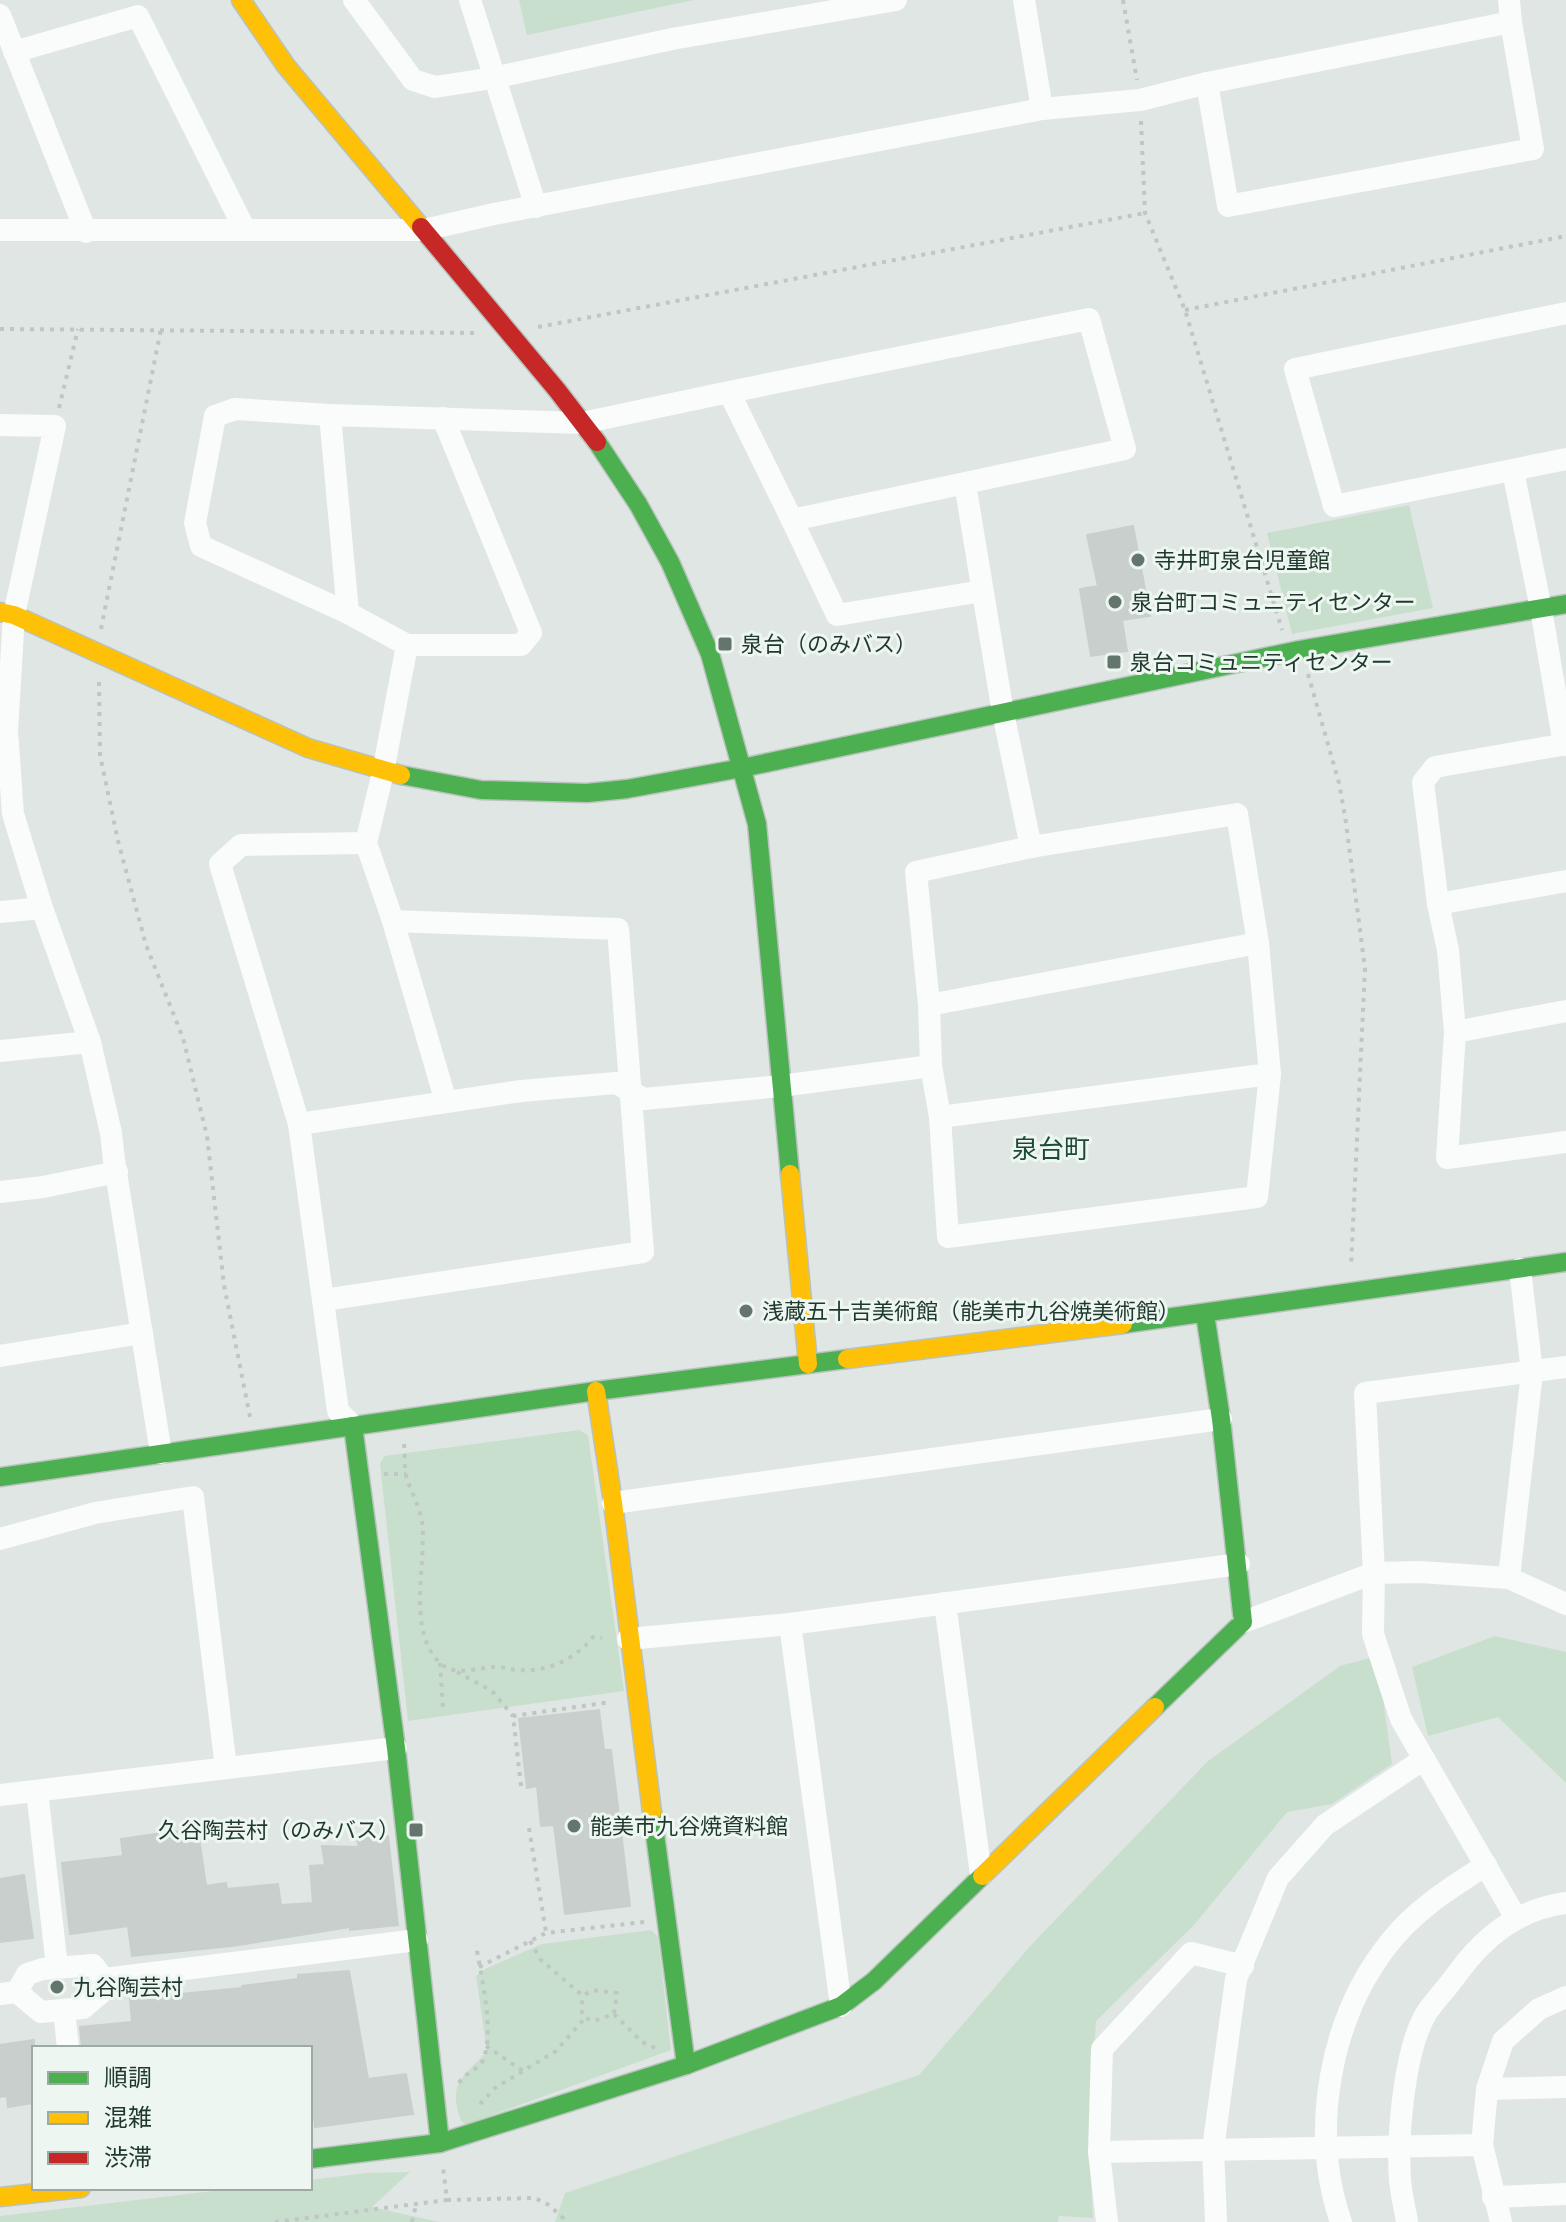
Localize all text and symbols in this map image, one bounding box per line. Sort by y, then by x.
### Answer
place label: 寺井町泉台児童館 [1154,547,1330,574]
marker: 寺井町泉台児童館 [1129,551,1147,569]
place label: 泉台町コミュニティセンター [1131,589,1416,616]
marker: 泉台町コミュニティセンター [1106,593,1124,611]
place label: 泉台（のみバス） [741,631,917,658]
marker: 泉台（のみバス） [716,635,734,653]
place label: 泉台コミュニティセンター [1130,649,1393,676]
marker: 泉台コミュニティセンター [1105,653,1123,671]
district label: 泉台町 [1012,1134,1090,1166]
place label: 浅蔵五十吉美術館（能美市九谷焼美術館） [762,1298,1180,1325]
marker: 浅蔵五十吉美術館（能美市九谷焼美術館） [737,1302,755,1320]
place label: 能美市九谷焼資料館 [590,1813,788,1840]
place label: 久谷陶芸村（のみバス） [158,1817,400,1844]
marker: 能美市九谷焼資料館 [565,1817,583,1835]
marker: 久谷陶芸村（のみバス） [407,1821,425,1839]
place label: 九谷陶芸村 [73,1974,183,2001]
marker: 九谷陶芸村 [48,1978,66,1996]
legend [32,2046,312,2190]
text: 順調 [104,2063,152,2093]
text: 混雑 [104,2103,152,2133]
text: 渋滞 [104,2143,152,2173]

